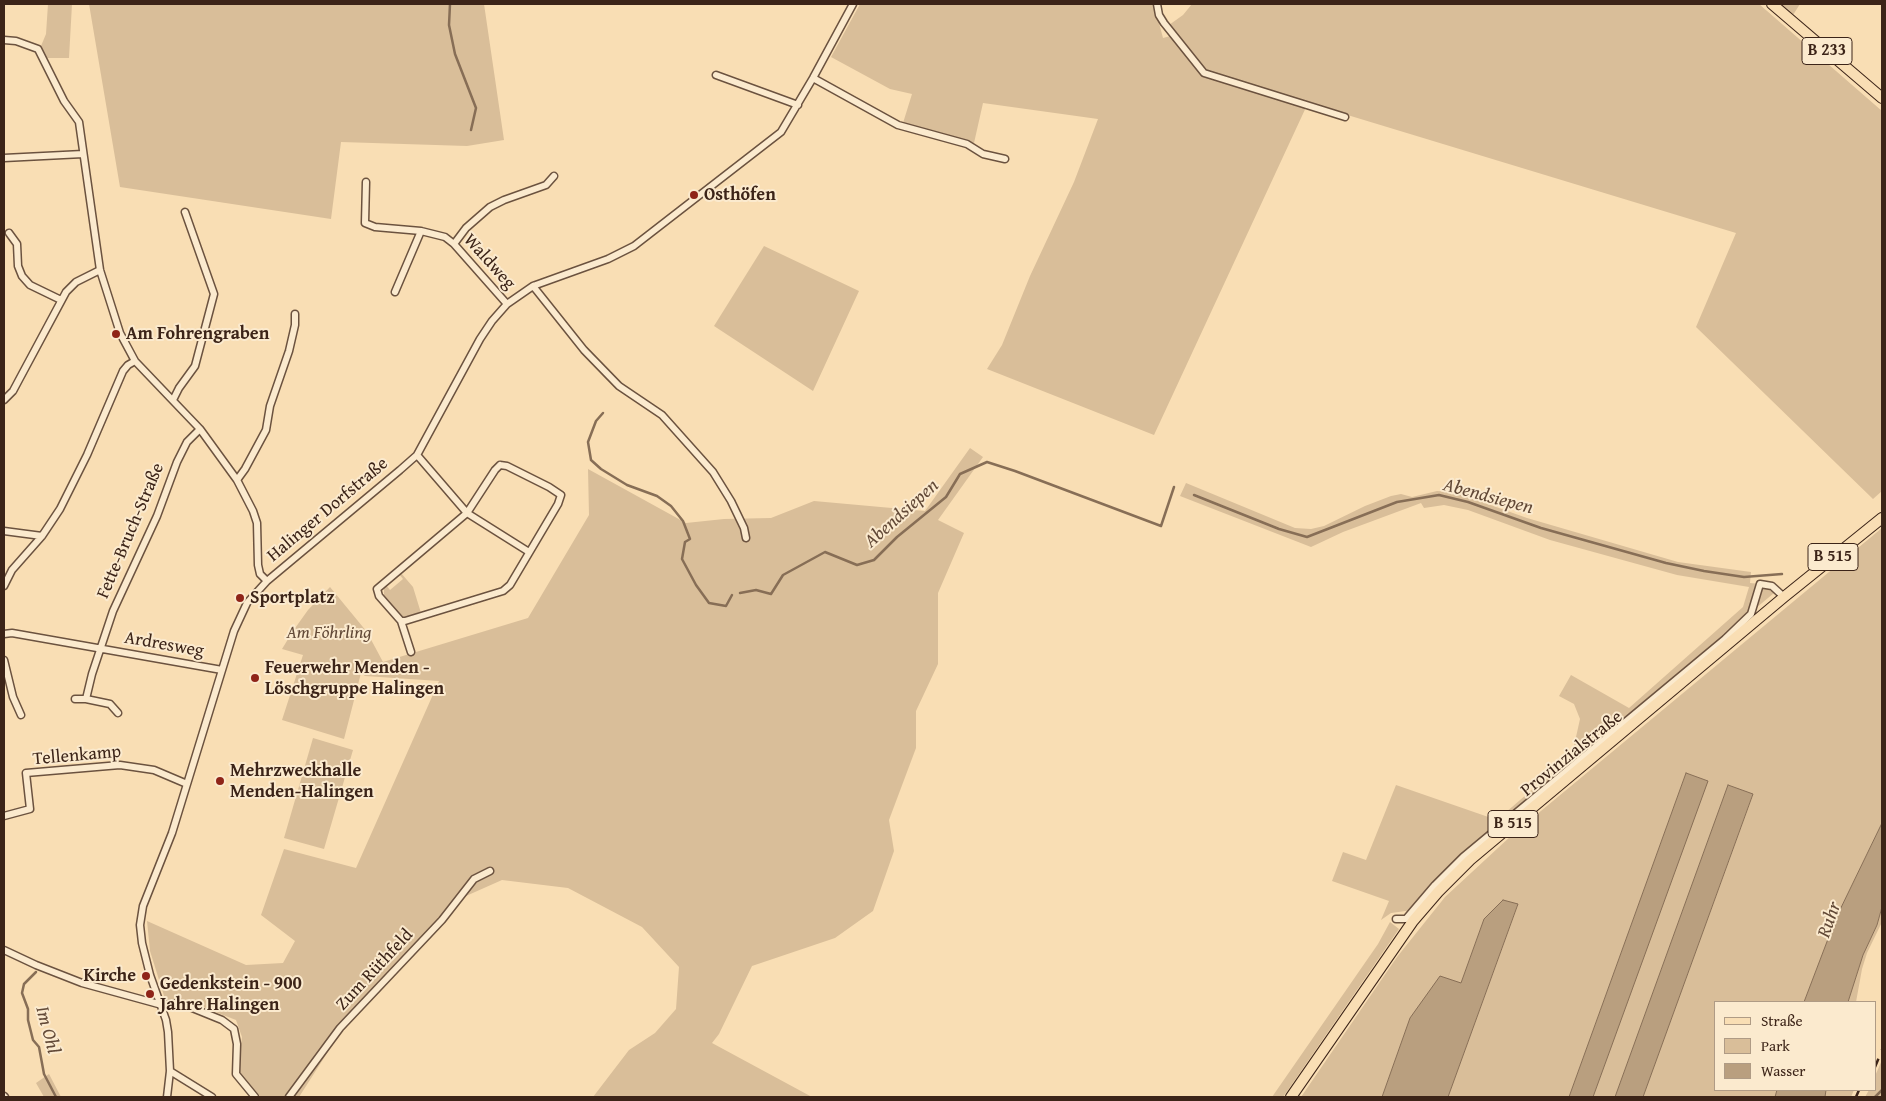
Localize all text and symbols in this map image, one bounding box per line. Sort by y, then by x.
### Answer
road number: B 233 [1802,37,1852,64]
place label: Osthöfen [704,184,776,206]
marker: Osthöfen [688,189,700,201]
street label: Waldweg [458,230,520,294]
place label: Am Fohrengraben [126,323,269,345]
marker: Am Fohrengraben [110,328,122,340]
street label: Halinger Dorfstraße [263,453,393,567]
street label: Fette-Bruch-Straße [93,460,169,602]
water label: Abendsiepen [1441,474,1535,520]
water label: Abendsiepen [860,475,944,553]
road number: B 515 [1808,544,1858,570]
place label: Sportplatz [250,587,335,609]
marker: Sportplatz [234,592,246,604]
park label: Am Föhrling [287,622,371,644]
street label: Ardresweg [123,627,205,663]
place label: Feuerwehr Menden - Löschgruppe Halingen [265,657,444,700]
marker: Feuerwehr Menden - Löschgruppe Halingen [249,672,261,684]
street label: Provinzialstraße [1517,706,1627,802]
street label: Tellenkamp [32,741,122,771]
place label: Mehrzweckhalle Menden-Halingen [230,760,374,802]
marker: Mehrzweckhalle Menden-Halingen [214,775,226,787]
road number: B 515 [1488,811,1538,838]
water label: Ruhr [1813,899,1847,941]
street label: Zum Rüthfeld [332,925,418,1015]
place label: Kirche [84,965,136,987]
marker: Kirche [140,970,152,982]
place label: Gedenkstein - 900 Jahre Halingen [160,973,302,1016]
marker: Gedenkstein - 900 Jahre Halingen [144,988,156,1000]
legend [1714,1001,1876,1091]
water label: Im Ohl [30,1004,64,1056]
text: Straße [1761,1010,1803,1031]
text: Park [1761,1035,1790,1056]
text: Wasser [1761,1060,1805,1081]

